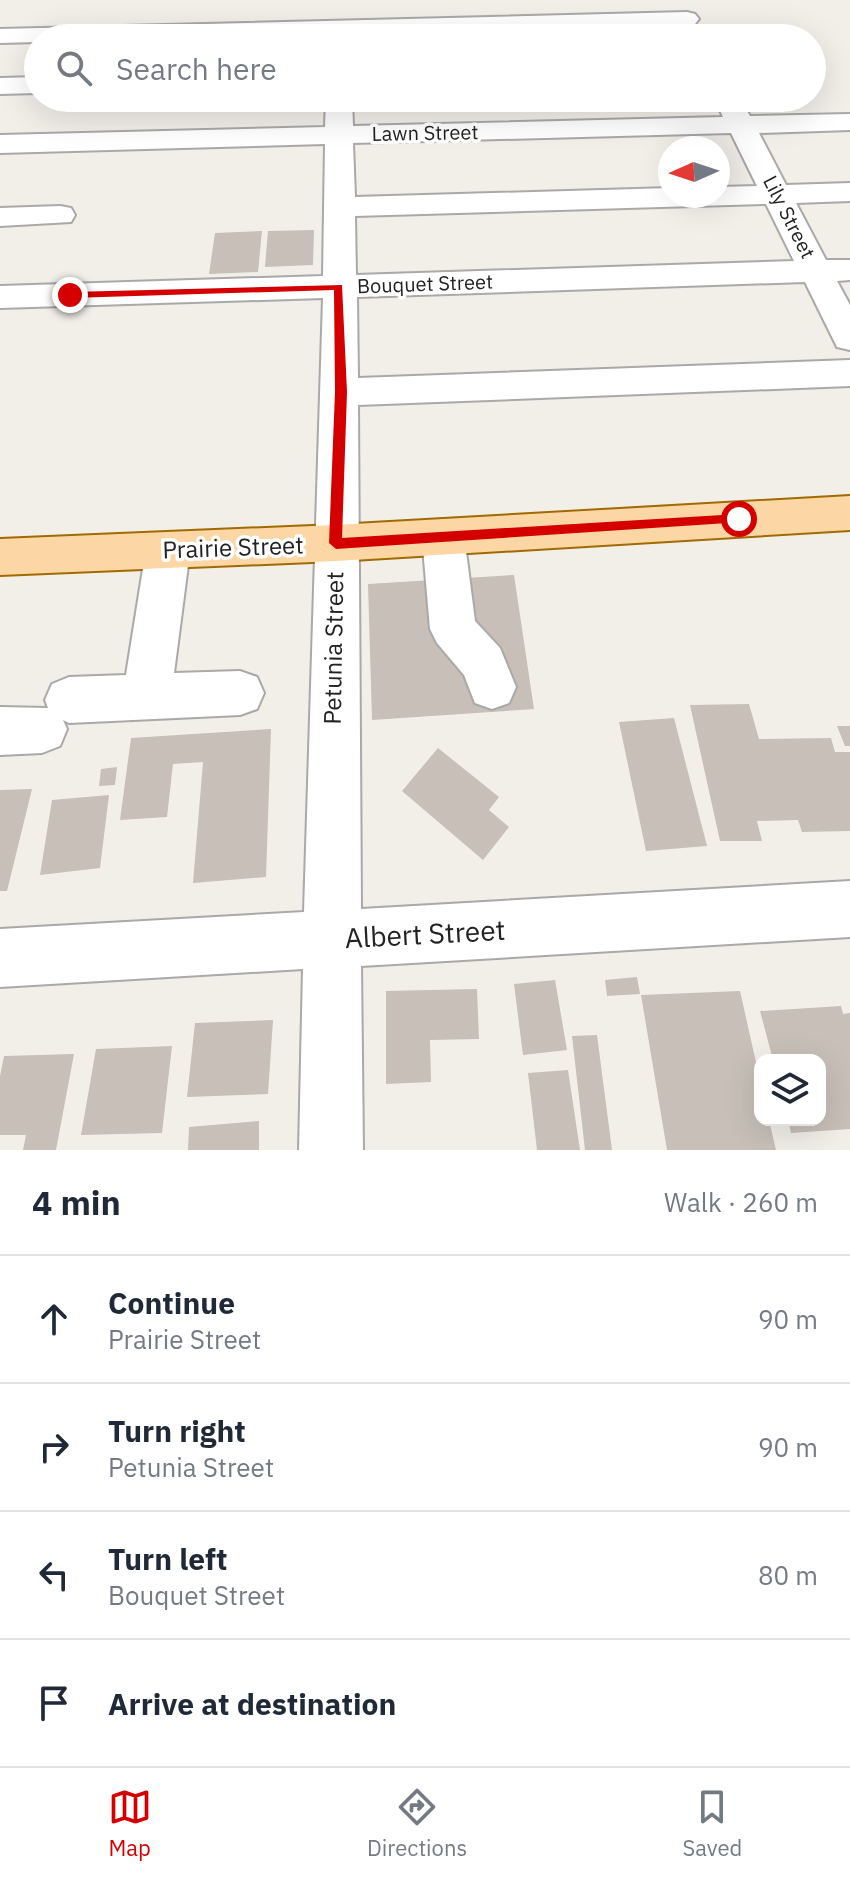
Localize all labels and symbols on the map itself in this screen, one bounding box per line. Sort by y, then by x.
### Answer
street label: Lawn Street [371,118,479,147]
north arrow [658,136,730,208]
street label: Lily Street [757,171,822,263]
street label: Bouquet Street [356,268,493,299]
route end [52,277,88,313]
route start [721,501,757,537]
street label: Prairie Street [162,529,304,565]
street label: Petunia Street [316,571,350,725]
street label: Albert Street [344,911,506,956]

